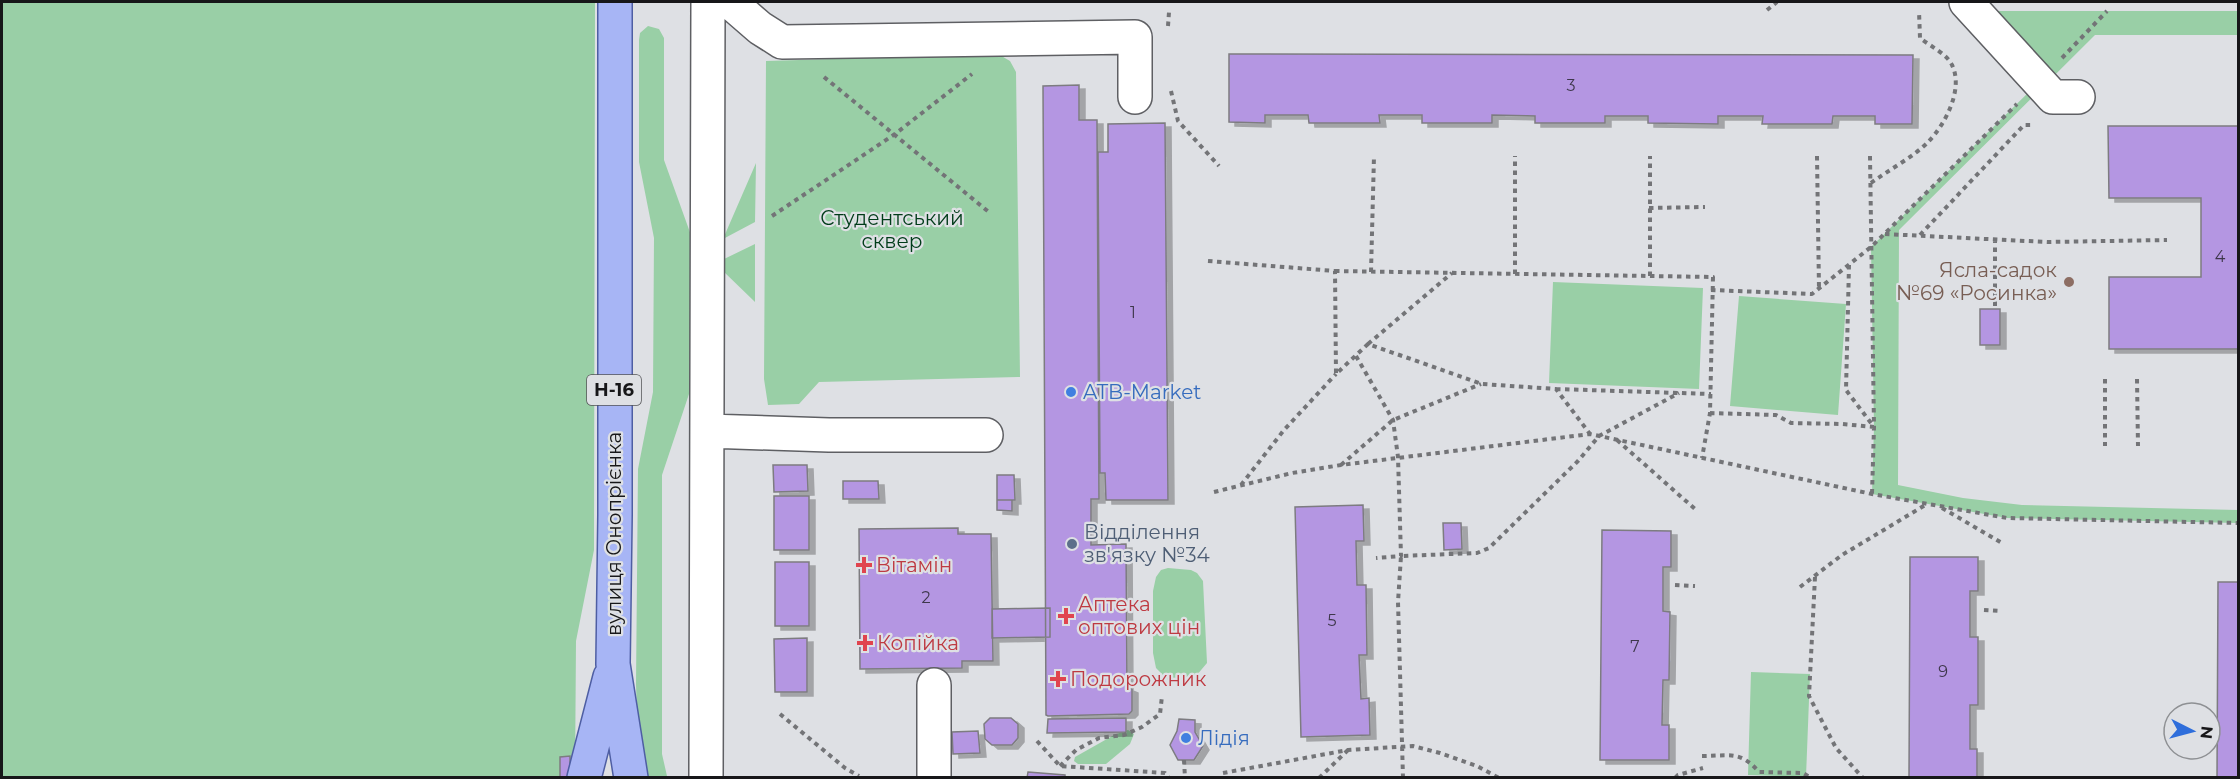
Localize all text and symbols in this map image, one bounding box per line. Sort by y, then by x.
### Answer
house number: 3 [1566,76,1576,95]
park label: Студентський сквер [820,206,964,253]
house number: 4 [2215,247,2226,266]
place label: Ясла-садок №69 «Росинка» [1896,258,2057,305]
marker: Ясла-садок №69 «Росинка» [2062,275,2076,289]
house number: 1 [1130,303,1136,322]
road number: Н-16 [587,375,641,405]
place label: ATB-Market [1083,380,1201,404]
marker: ATB-Market [1064,385,1078,399]
street label: вулиця Онопрієнка [602,432,626,636]
place label: Відділення зв'язку №34 [1084,520,1210,567]
marker: Відділення зв'язку №34 [1065,537,1079,551]
place label: Вітамін [876,553,952,577]
marker: Вітамін [857,558,871,572]
house number: 2 [921,588,931,607]
place label: Аптека оптових цін [1078,592,1200,639]
marker: Аптека оптових цін [1059,609,1073,623]
house number: 5 [1327,611,1337,630]
place label: Копійка [877,631,959,655]
marker: Копійка [858,636,872,650]
house number: 7 [1630,637,1640,656]
house number: 9 [1938,662,1948,681]
place label: Подорожник [1070,667,1207,691]
marker: Подорожник [1051,672,1065,686]
north arrow [2162,701,2222,761]
text: N [2196,725,2217,740]
place label: Лідія [1198,726,1250,750]
marker: Лідія [1179,731,1193,745]

